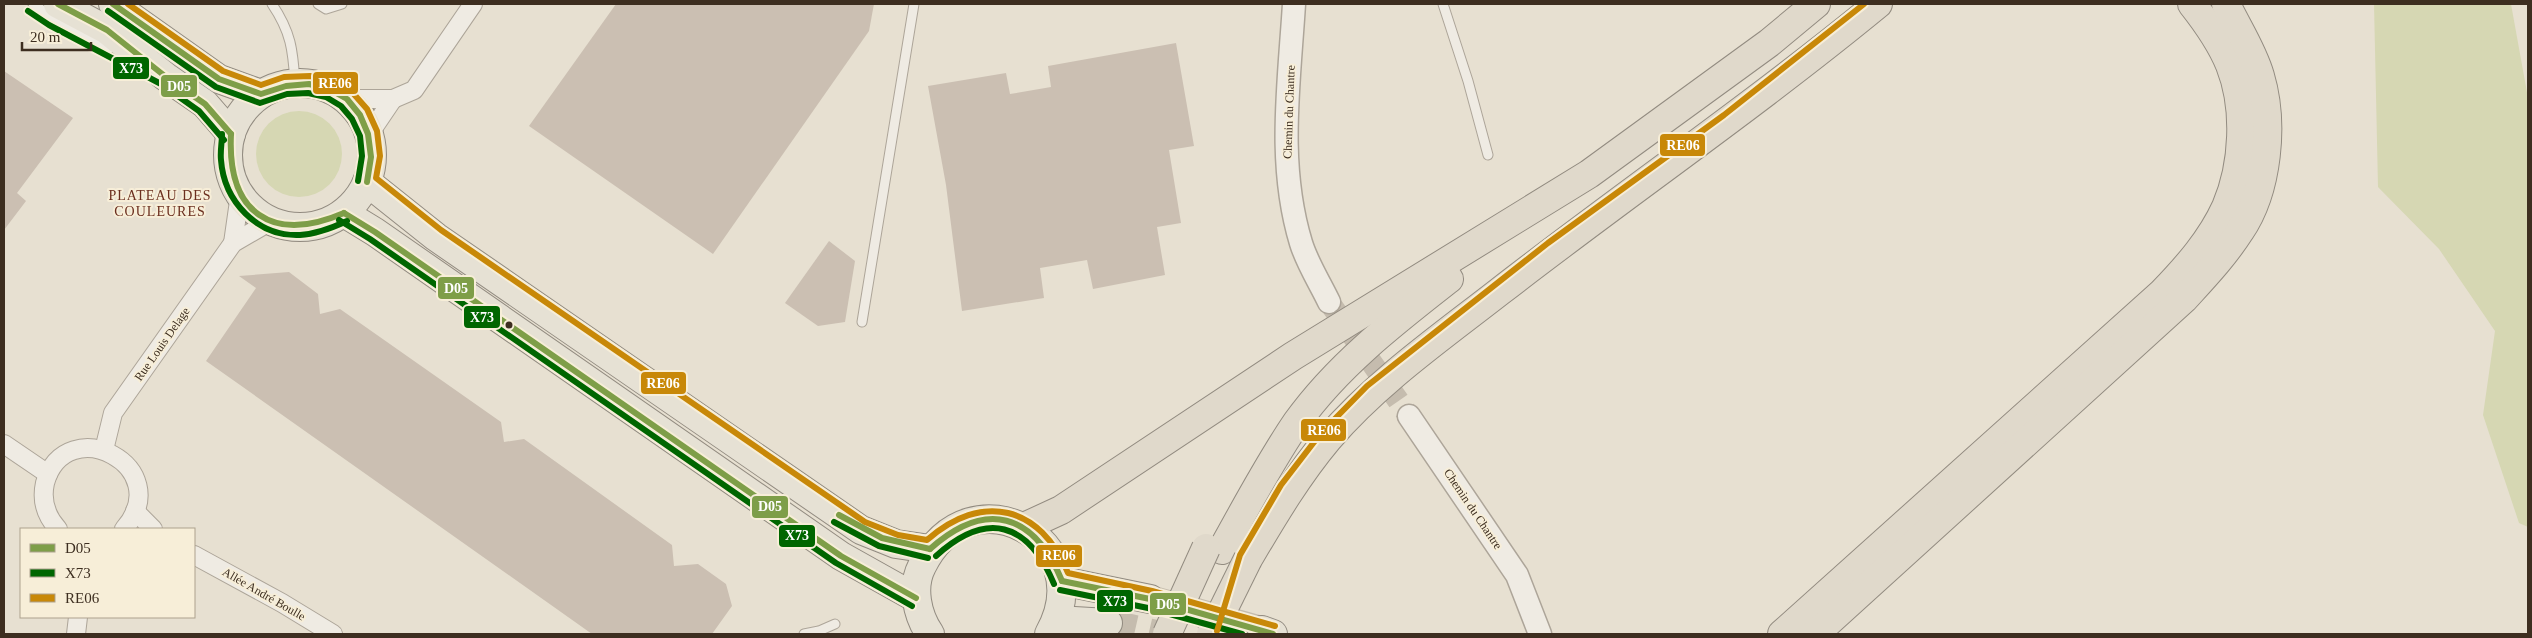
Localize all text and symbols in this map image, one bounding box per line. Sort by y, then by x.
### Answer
scale bar [22,20,91,52]
text: 20 m [30,29,61,45]
line badge: X73 [112,56,150,80]
text: X73 [119,61,143,76]
street label: Chemin du Chantre [1280,65,1298,159]
line badge: RE06 [312,71,359,95]
line badge: D05 [160,74,198,98]
text: RE06 [318,76,352,91]
text: D05 [167,79,191,94]
line badge: RE06 [1659,133,1706,157]
text: RE06 [1666,138,1700,153]
district label: PLATEAU DES COULEURES [108,188,212,219]
line badge: D05 [437,276,475,300]
text: D05 [444,281,468,296]
street label: Rue Louis Delage [131,304,193,384]
line badge: X73 [463,305,501,329]
text: X73 [470,310,494,325]
unlabelled marker [504,320,514,330]
line badge: RE06 [640,371,687,395]
text: RE06 [646,376,680,391]
line badge: RE06 [1300,418,1347,442]
text: RE06 [1307,423,1341,438]
street label: Chemin du Chantre [1441,466,1505,552]
line badge: D05 [751,495,789,519]
text: D05 [758,499,782,514]
line badge: X73 [778,524,816,548]
legend [20,528,195,618]
text: X73 [785,528,809,543]
text: D05 [65,540,91,556]
line badge: RE06 [1035,544,1083,568]
text: RE06 [1042,548,1076,563]
text: X73 [65,565,91,581]
street label: Allée André Boulle [220,565,308,623]
line badge: X73 [1096,589,1134,613]
text: RE06 [65,590,100,606]
line badge: D05 [1149,592,1187,616]
text: X73 [1103,594,1127,609]
text: D05 [1156,597,1180,612]

